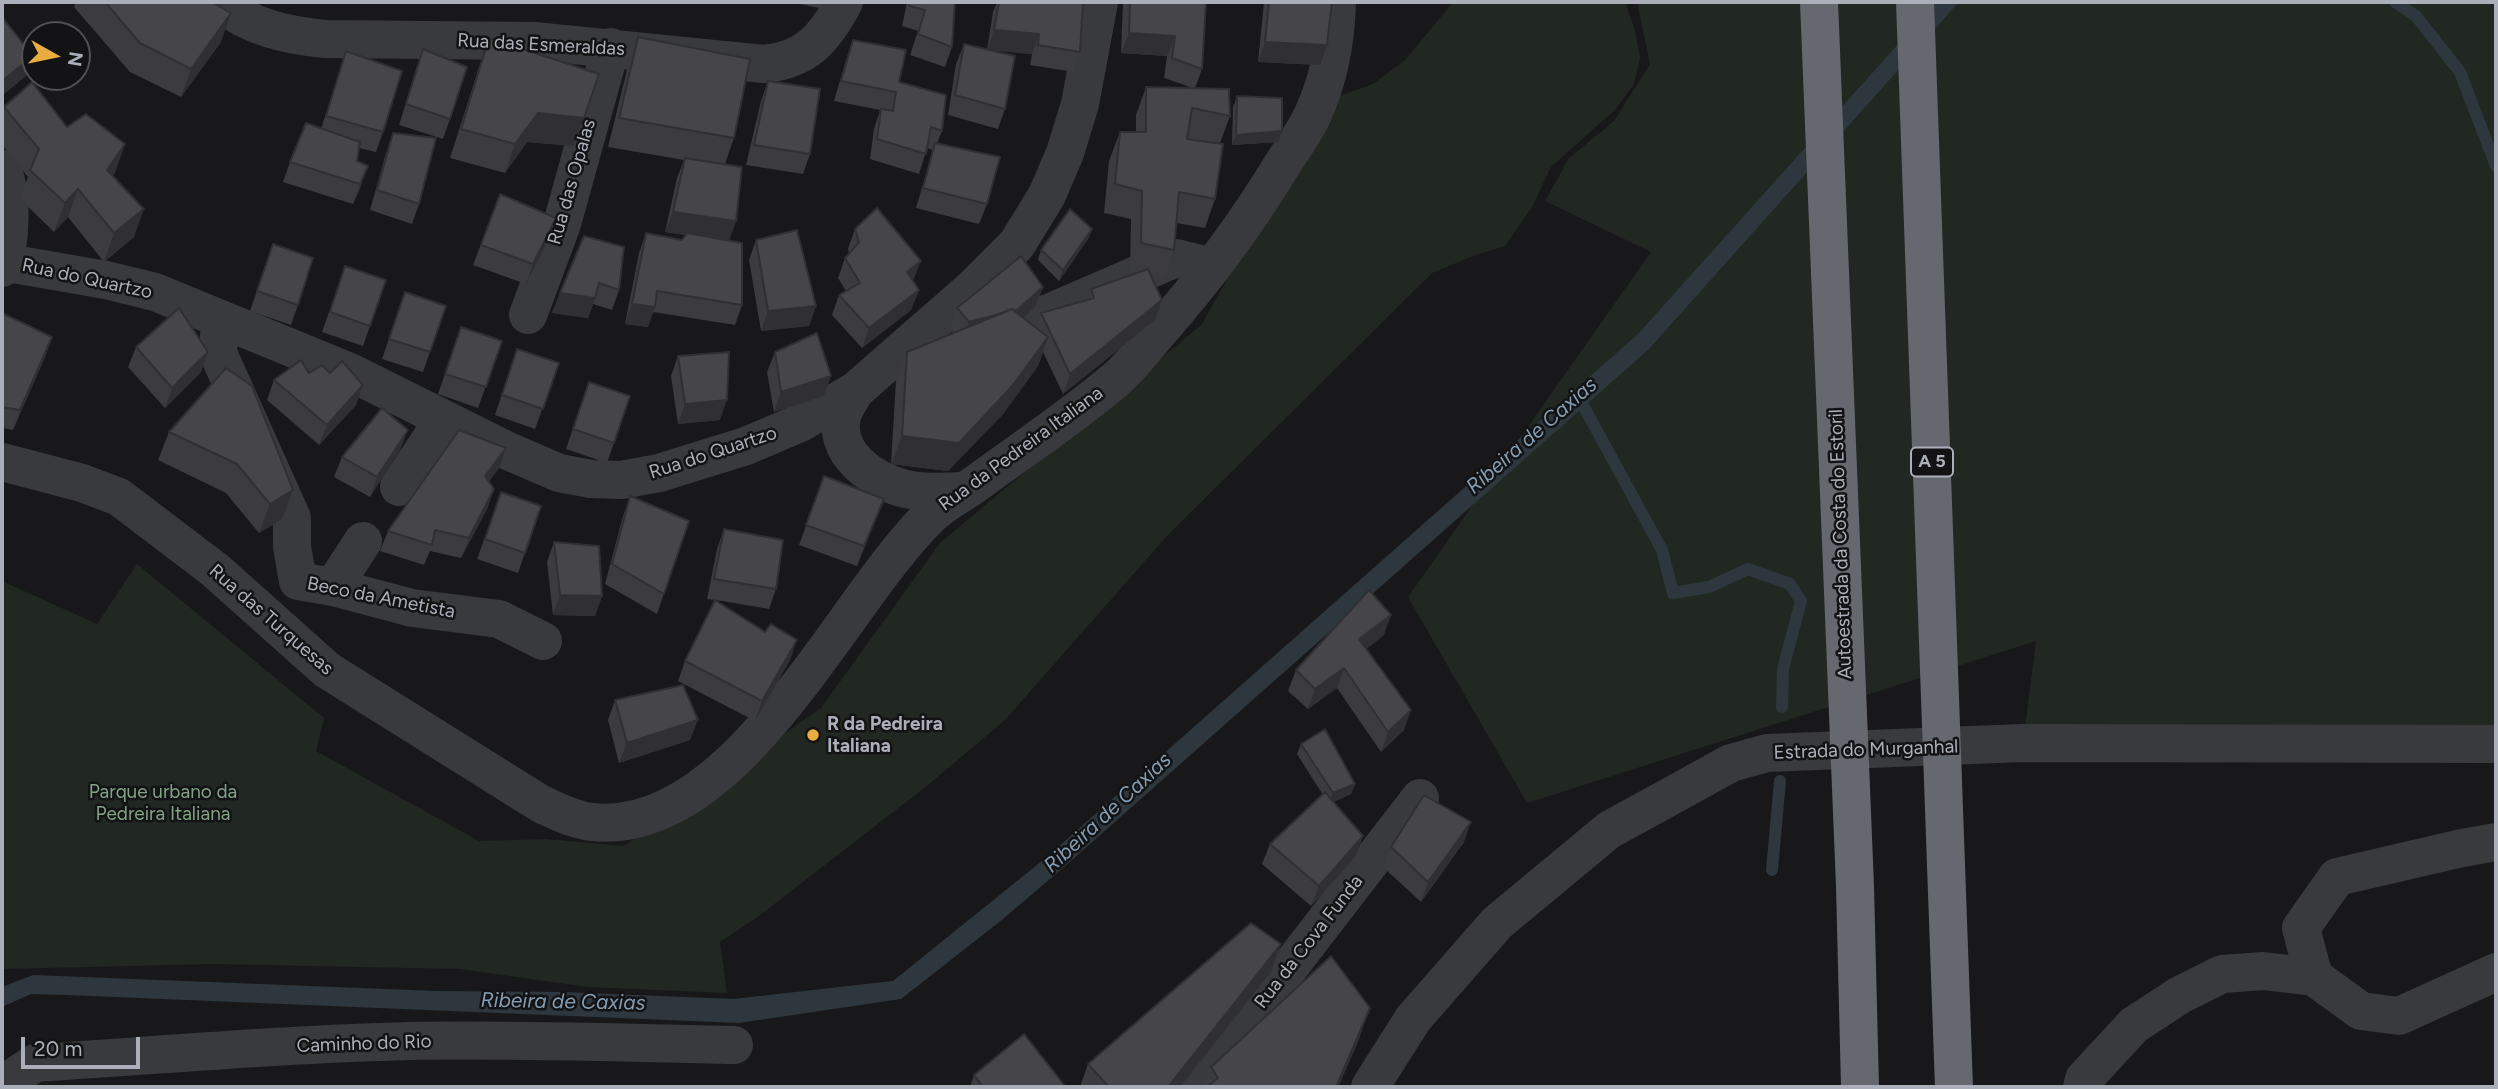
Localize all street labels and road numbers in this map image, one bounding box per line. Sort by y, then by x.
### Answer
street label: Rua das Esmeraldas [457,29,625,61]
street label: Rua das Opalas [543,117,601,247]
street label: Rua do Quartzo [20,254,154,304]
street label: Rua da Pedreira Italiana [935,382,1107,516]
street label: Autoestrada da Costa do Estoril [1825,408,1857,680]
street label: Rua do Quartzo [646,422,780,484]
road number: A 5 [1911,448,1953,476]
street label: Rua das Turquesas [204,560,338,680]
street label: Beco da Ametista [305,572,457,624]
street label: Estrada do Murganhal [1773,735,1959,765]
street label: Rua da Cova Funda [1250,871,1368,1013]
street label: Caminho do Rio [296,1030,432,1058]

